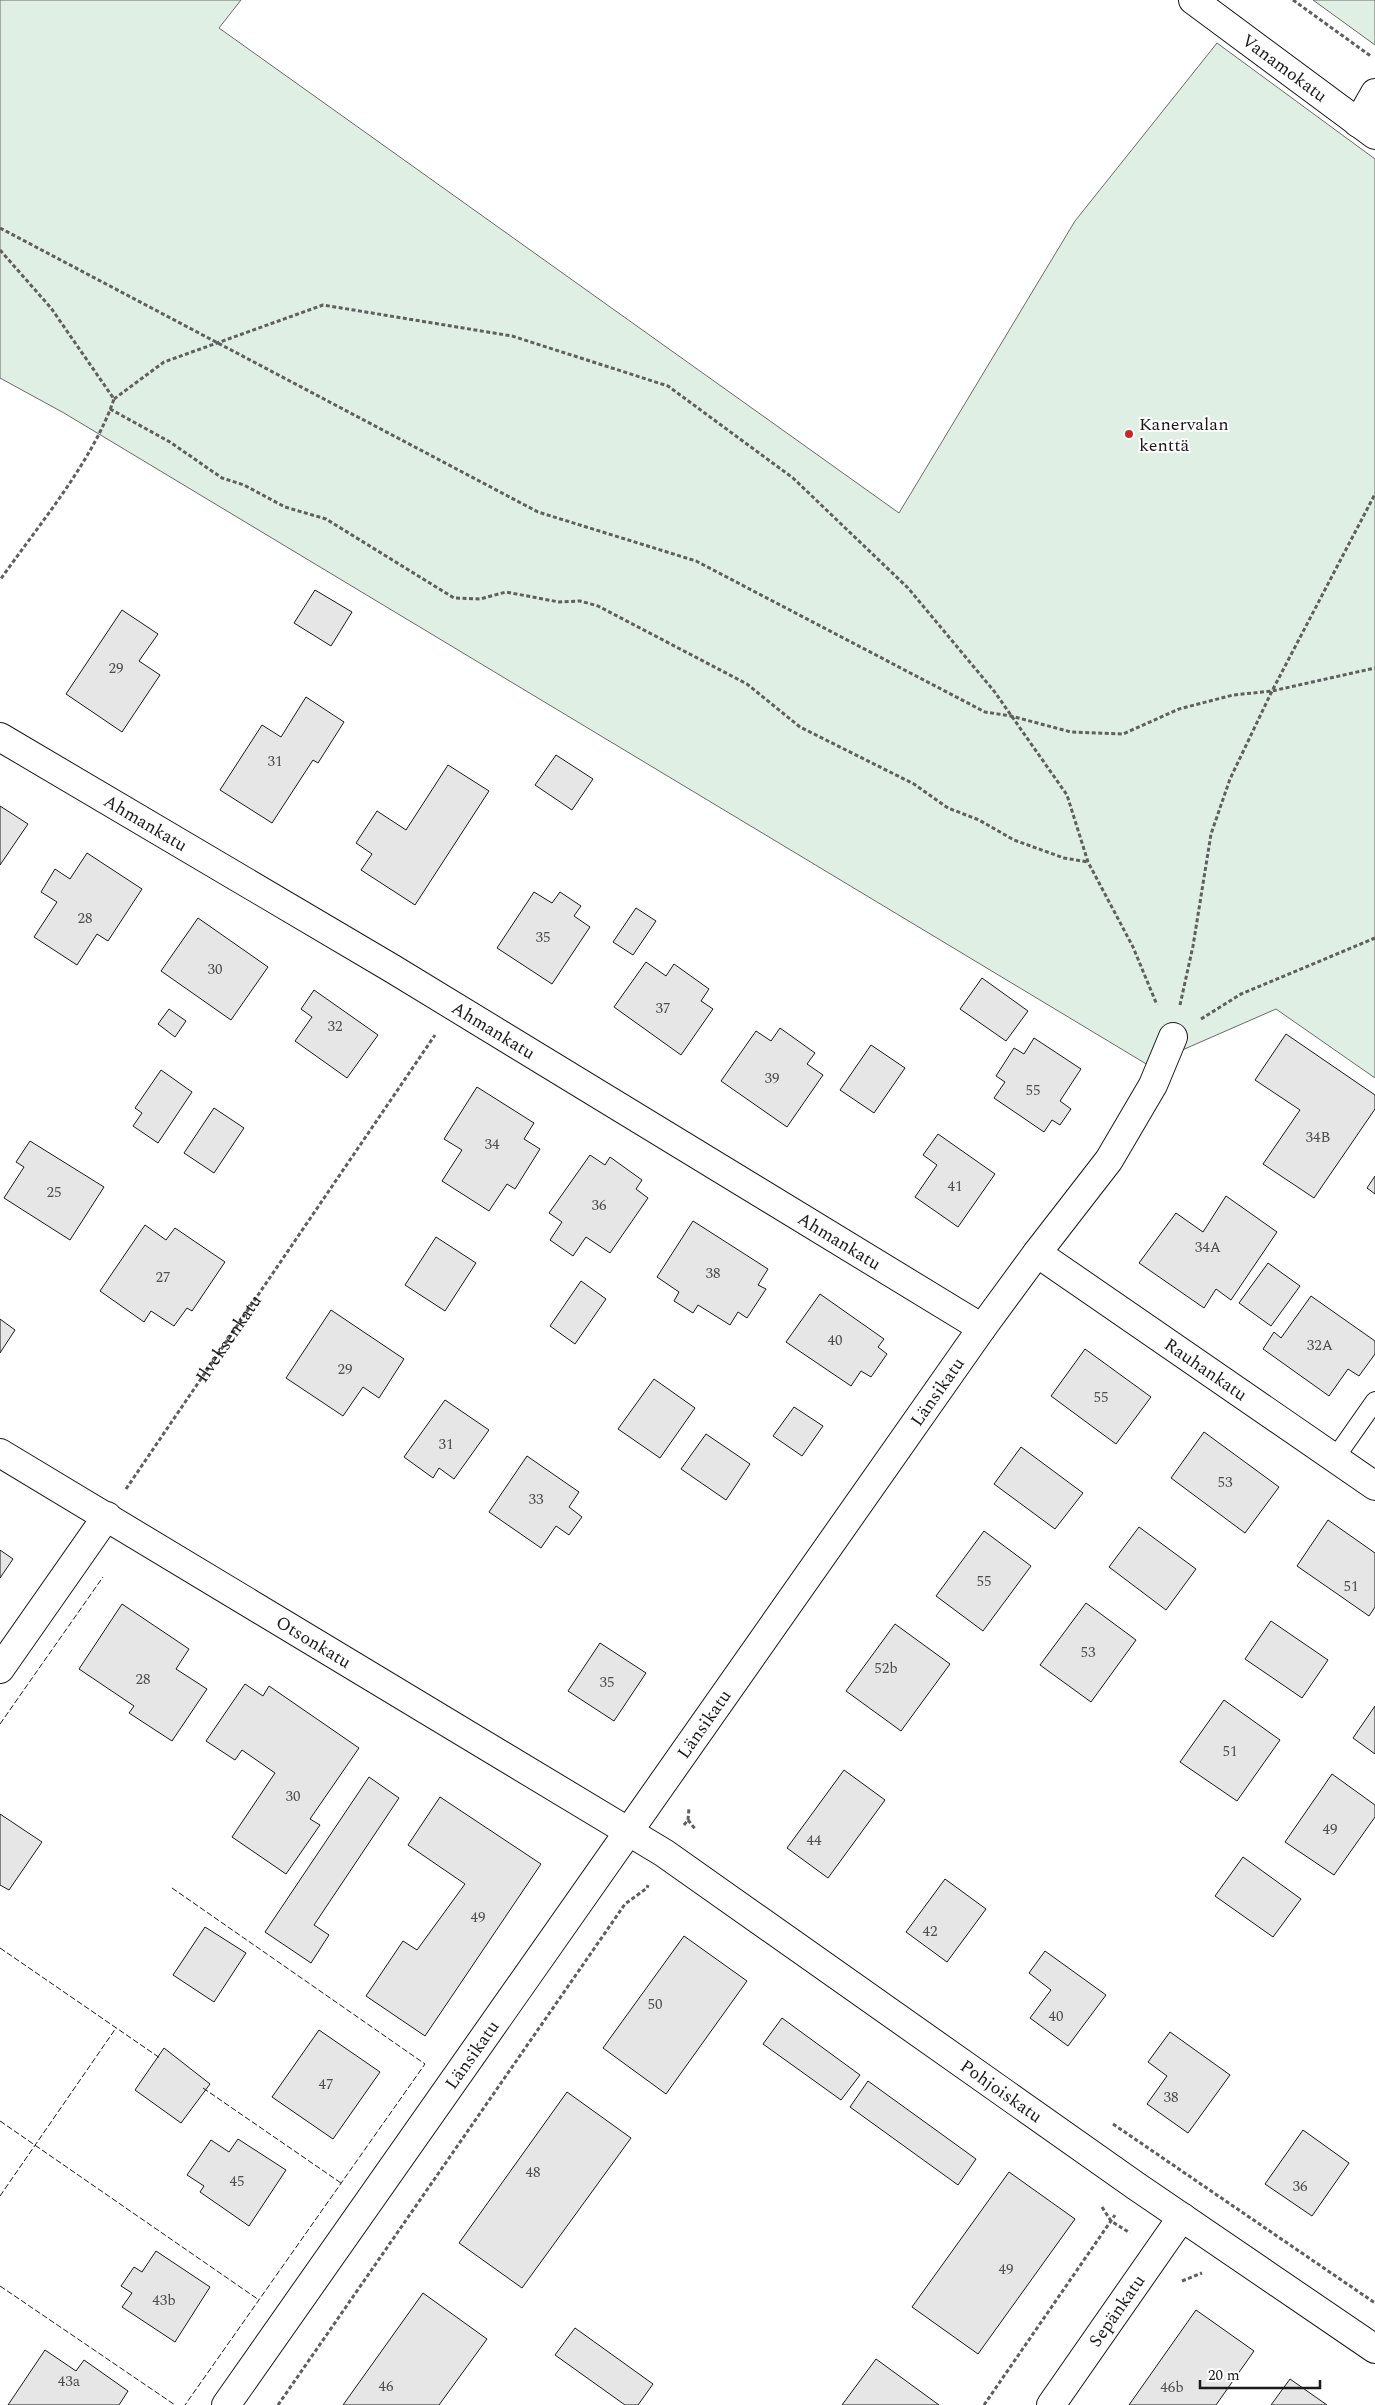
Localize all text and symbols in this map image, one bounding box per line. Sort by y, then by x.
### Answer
street label: Vanamokatu [1236,27,1333,109]
place label: Kanervalan kenttä [1139,411,1229,459]
marker: Kanervalan kenttä [1123,428,1135,440]
house number: 29 [108,657,124,680]
house number: 31 [267,750,283,773]
street label: Ahmankatu [98,788,192,859]
house number: 28 [77,907,93,930]
house number: 35 [535,926,551,949]
house number: 30 [207,958,223,981]
street label: Ahmankatu [446,995,540,1067]
house number: 37 [655,997,671,1020]
house number: 32 [327,1015,343,1038]
house number: 39 [764,1067,780,1090]
house number: 55 [1025,1079,1041,1102]
house number: 34B [1306,1126,1331,1149]
house number: 34 [484,1133,500,1156]
house number: 41 [947,1175,963,1198]
house number: 25 [46,1181,62,1204]
house number: 36 [591,1194,607,1217]
street label: Ahmankatu [792,1206,886,1277]
house number: 34A [1195,1236,1221,1259]
house number: 38 [705,1262,721,1285]
house number: 27 [155,1266,171,1289]
street label: Ilveksenkatu [189,1289,269,1388]
house number: 40 [827,1329,843,1352]
street label: Rauhankatu [1158,1331,1253,1408]
house number: 32A [1307,1334,1333,1357]
street label: Länsikatu [904,1352,971,1432]
house number: 29 [337,1358,353,1381]
house number: 55 [1093,1386,1109,1409]
house number: 31 [438,1433,454,1456]
house number: 53 [1217,1471,1233,1494]
house number: 33 [528,1488,544,1511]
house number: 55 [976,1570,992,1593]
house number: 51 [1343,1575,1359,1598]
street label: Otsonkatu [270,1609,356,1676]
house number: 53 [1080,1641,1096,1664]
house number: 52b [874,1657,898,1680]
house number: 28 [135,1668,151,1691]
house number: 35 [599,1671,615,1694]
street label: Länsikatu [671,1684,738,1764]
house number: 51 [1222,1740,1238,1763]
house number: 30 [285,1785,301,1808]
house number: 49 [1322,1818,1338,1841]
house number: 44 [806,1829,822,1852]
house number: 49 [470,1906,486,1929]
house number: 42 [922,1920,938,1943]
house number: 50 [647,1993,663,2016]
house number: 40 [1048,2005,1064,2028]
street label: Länsikatu [439,2015,506,2095]
street label: Pohjoiskatu [954,2053,1048,2130]
house number: 47 [318,2073,334,2096]
house number: 38 [1163,2086,1179,2109]
house number: 48 [525,2161,541,2184]
house number: 45 [229,2170,245,2193]
house number: 36 [1292,2175,1308,2198]
house number: 49 [998,2258,1014,2281]
street label: Sepänkatu [1082,2269,1152,2353]
house number: 43b [152,2289,176,2312]
scale bar [1200,2358,1320,2390]
text: 20 m [1208,2364,1240,2387]
house number: 43a [58,2370,81,2393]
house number: 46 [378,2375,394,2398]
house number: 46b [1160,2376,1184,2399]

